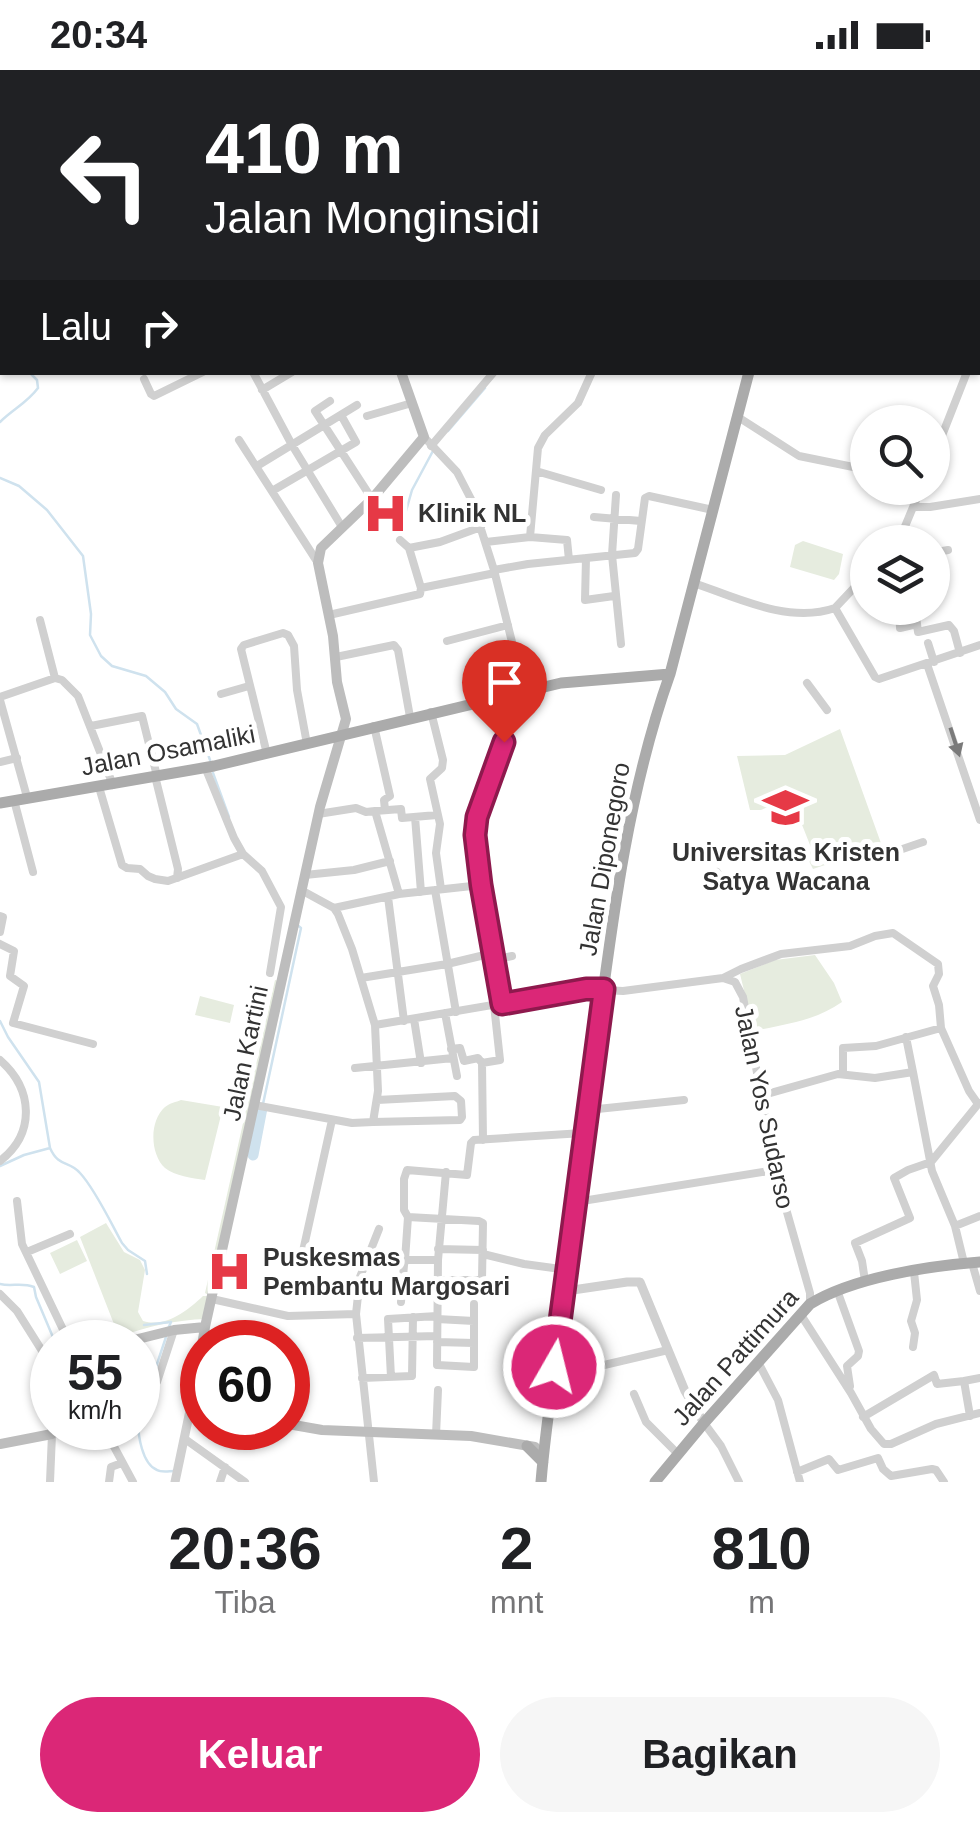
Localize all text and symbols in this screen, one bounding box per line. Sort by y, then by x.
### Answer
text: 20:34 [50,14,147,56]
icon: left [40,110,170,240]
text: 410 m [205,110,403,188]
text: Jalan Monginsidi [205,192,540,243]
icon: right [132,300,187,355]
text: Lalu [40,306,112,348]
map controls [850,405,950,625]
button: search [850,405,950,505]
hospital icon: Klinik NL [361,489,409,537]
place label: Klinik NL [418,499,526,527]
button: layers [850,525,950,625]
pin [462,640,547,743]
icon: arrive [477,655,532,710]
street label: Jalan Osamaliki [79,719,257,781]
one-way arrow [948,727,963,757]
street label: Jalan Diponegoro [573,760,635,958]
school or university icon: Universitas Kristen Satya Wacana [762,784,810,832]
place label: Universitas Kristen Satya Wacana [672,838,900,895]
street label: Jalan Kartini [217,983,273,1123]
street label: Jalan Yos Sudarso [730,1003,800,1211]
place label: Puskesmas Pembantu Margosari [263,1243,510,1300]
hospital icon: Puskesmas Pembantu Margosari [206,1247,254,1295]
street label: Jalan Pattimura [666,1283,804,1431]
position arrow [502,1315,606,1419]
speed limit sign: 60 [180,1320,310,1450]
text: 55 [67,1345,123,1401]
text: km/h [68,1396,122,1424]
text: 20:36 [168,1515,322,1582]
text: 2 [500,1515,533,1582]
text: 810 [712,1515,812,1582]
text: Tiba [214,1584,276,1620]
text: mnt [490,1584,543,1620]
text: m [748,1584,775,1620]
button: Keluar [40,1697,480,1812]
button: Bagikan [500,1697,940,1812]

